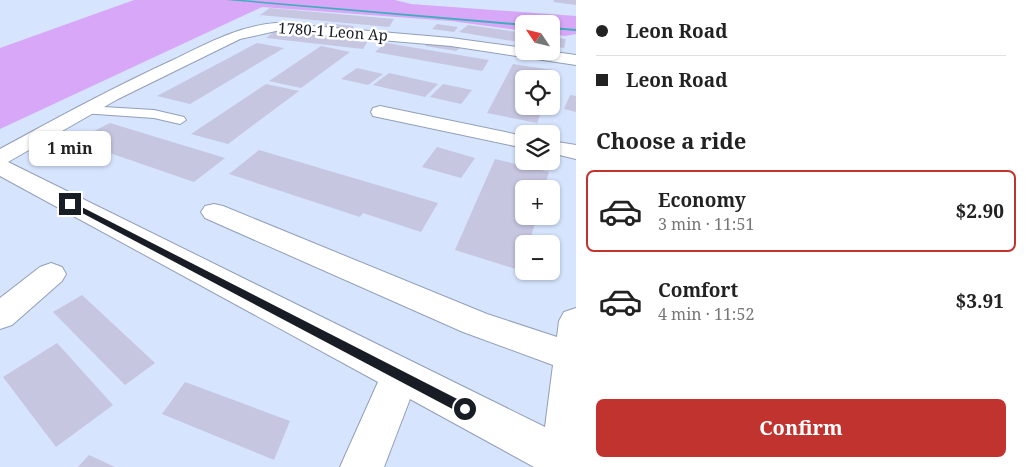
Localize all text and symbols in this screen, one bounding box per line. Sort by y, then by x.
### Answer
north arrow [515,15,560,60]
map controls [515,15,560,280]
street label: 1780-1 Leon Ap [278,17,389,45]
text: Leon Road [626,18,728,44]
text: Leon Road [626,67,728,93]
button: locate [515,70,560,115]
button: layers [515,125,560,170]
text: Choose a ride [596,125,746,155]
callout: 1 min [29,132,111,166]
text: 1 min [47,137,93,159]
button: + [515,180,560,225]
text: Economy [658,187,746,213]
icon: car [598,189,643,234]
route end [59,193,81,215]
text: $2.90 [955,198,1004,224]
text: 3 min · 11:51 [658,213,754,235]
button: − [515,235,560,280]
text: Comfort [658,277,738,303]
icon: car [598,279,643,324]
text: $3.91 [955,288,1004,314]
text: 4 min · 11:52 [658,303,754,325]
route start [454,398,476,420]
button: Confirm [596,399,1006,457]

